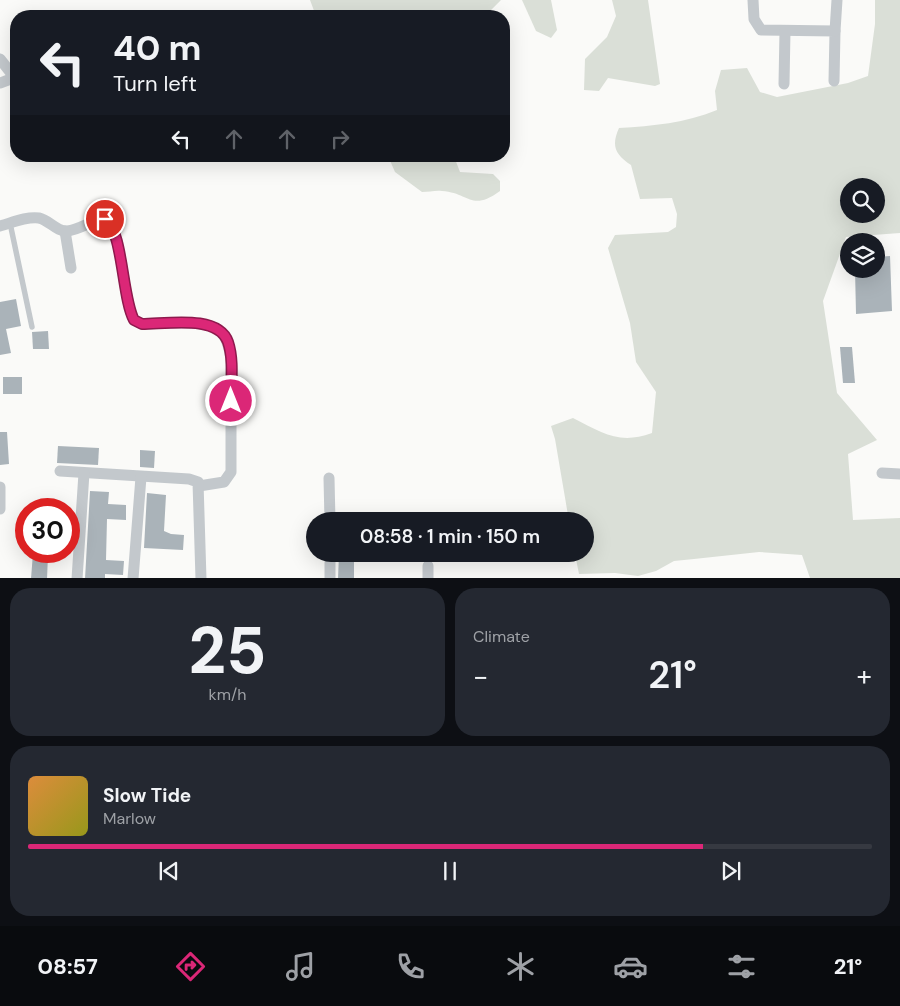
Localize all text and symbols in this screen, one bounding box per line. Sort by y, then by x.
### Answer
text: 40 m [113,25,202,71]
icon: left [30,30,95,95]
text: Turn left [113,69,197,98]
icon: left [167,125,195,153]
icon: ahead [220,125,248,153]
icon: ahead [273,125,301,153]
icon: right [326,125,354,153]
map controls [840,178,885,278]
button: search [840,178,885,223]
pin [84,198,126,240]
icon: arrive [91,205,119,233]
button: layers [840,233,885,278]
position arrow [204,374,256,426]
speed limit sign: 30 [15,498,80,563]
text: 08:58 · 1 min · 150 m [360,524,540,549]
text: 25 [189,609,266,693]
text: Climate [473,626,530,647]
text: 21° [648,650,697,700]
text: − [473,658,488,695]
text: + [857,658,872,695]
text: km/h [209,684,246,705]
text: Slow Tide [103,783,191,808]
text: Marlow [103,808,156,829]
icon: previous [155,857,183,885]
icon: pause [436,857,464,885]
icon: next [717,857,745,885]
icon: directions [173,949,208,984]
icon: music [283,949,318,984]
icon: phone [393,949,428,984]
icon: climate [503,949,538,984]
icon: car [613,949,648,984]
icon: filters [724,949,759,984]
text: 08:57 [38,952,98,981]
text: 21° [834,952,862,981]

